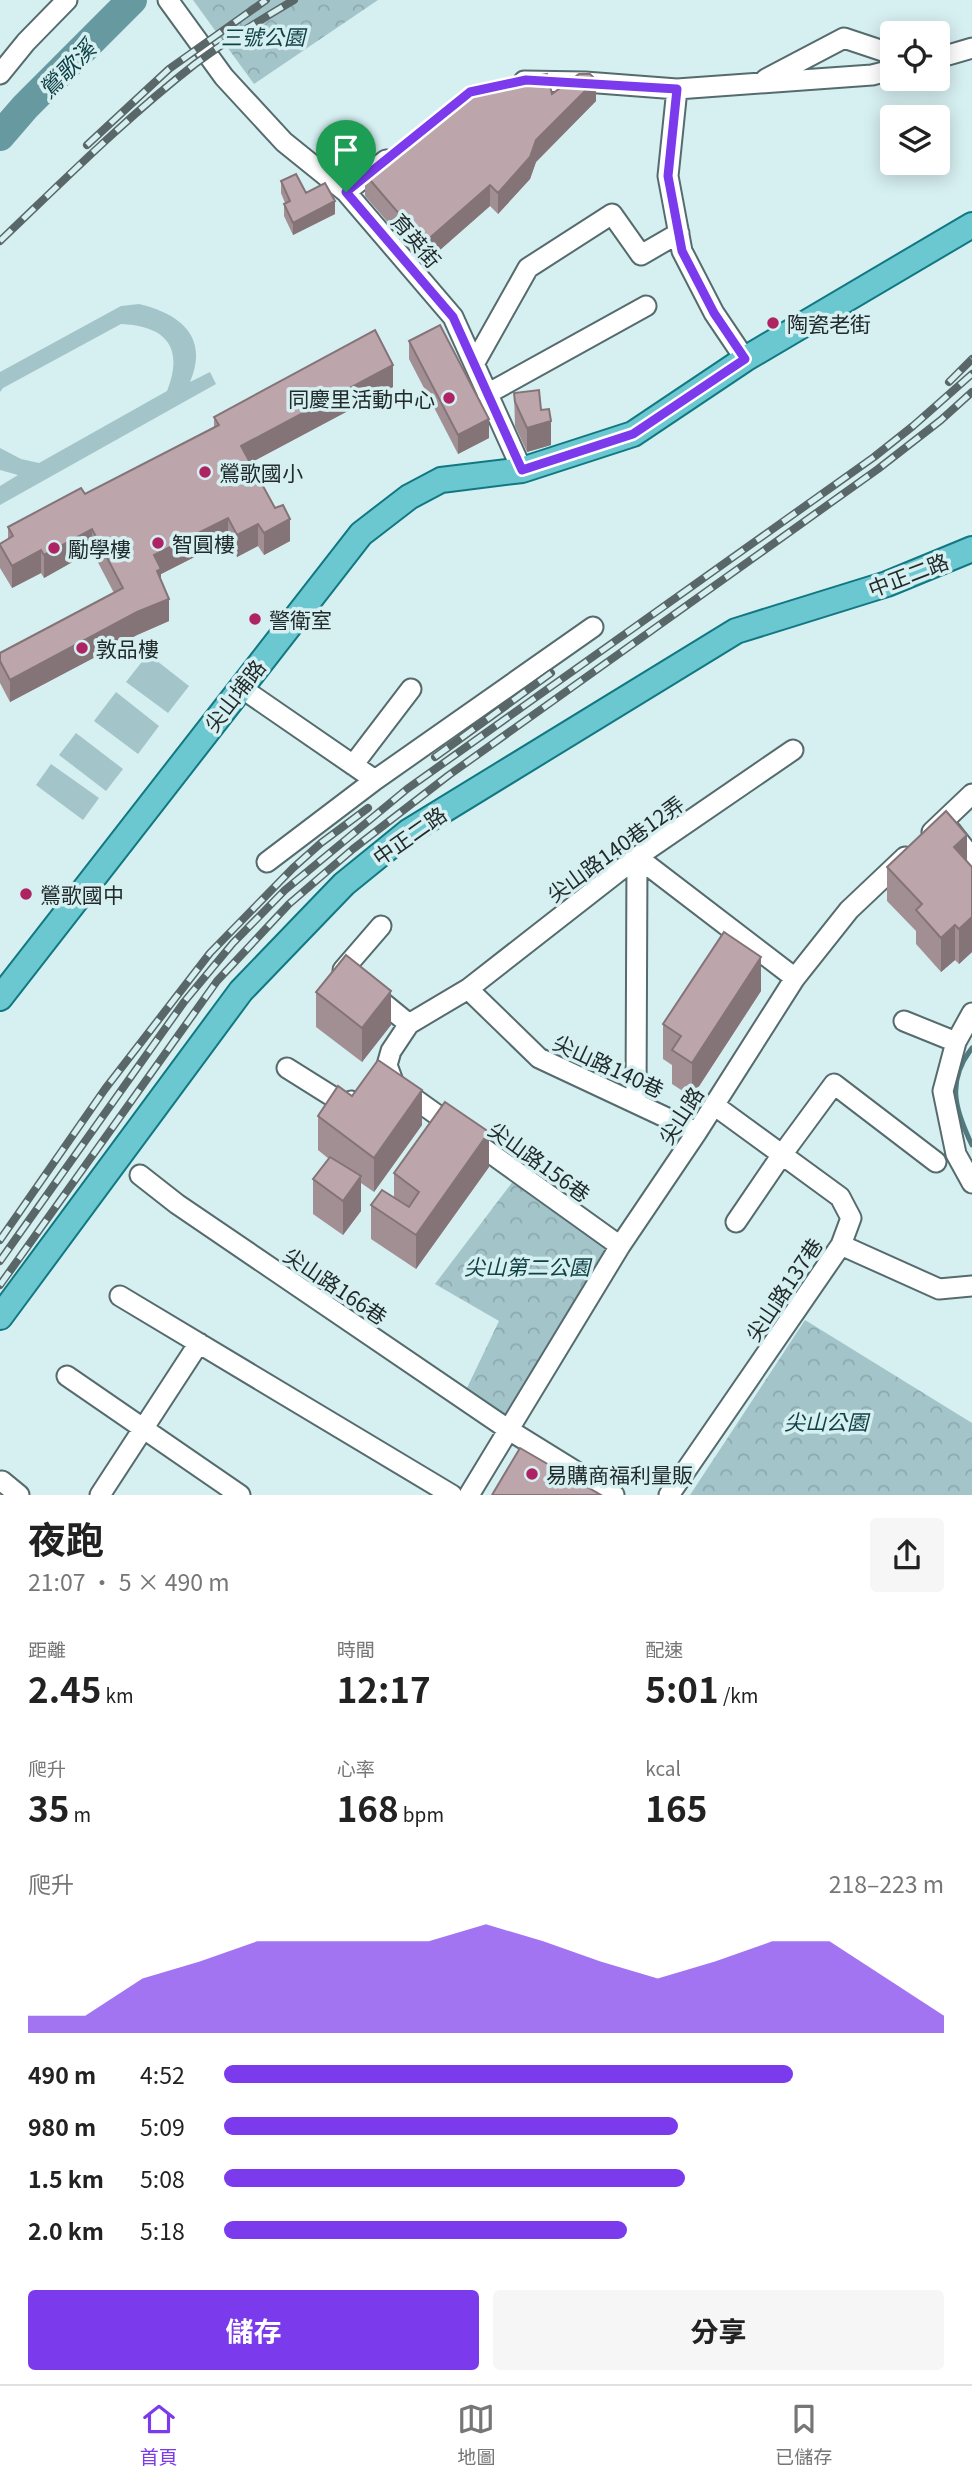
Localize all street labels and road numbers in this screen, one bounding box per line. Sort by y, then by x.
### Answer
street label: 育英街 [385,206,449,274]
street label: 中正二路 [863,545,953,603]
street label: 尖山埔路 [196,653,272,737]
street label: 尖山路140巷12弄 [540,788,690,908]
street label: 中正二路 [366,799,452,871]
street label: 尖山路140巷 [549,1026,669,1104]
street label: 尖山路 [650,1080,710,1150]
street label: 尖山路156巷 [483,1114,597,1208]
street label: 尖山路137巷 [737,1231,829,1347]
street label: 尖山路166巷 [278,1239,394,1331]

